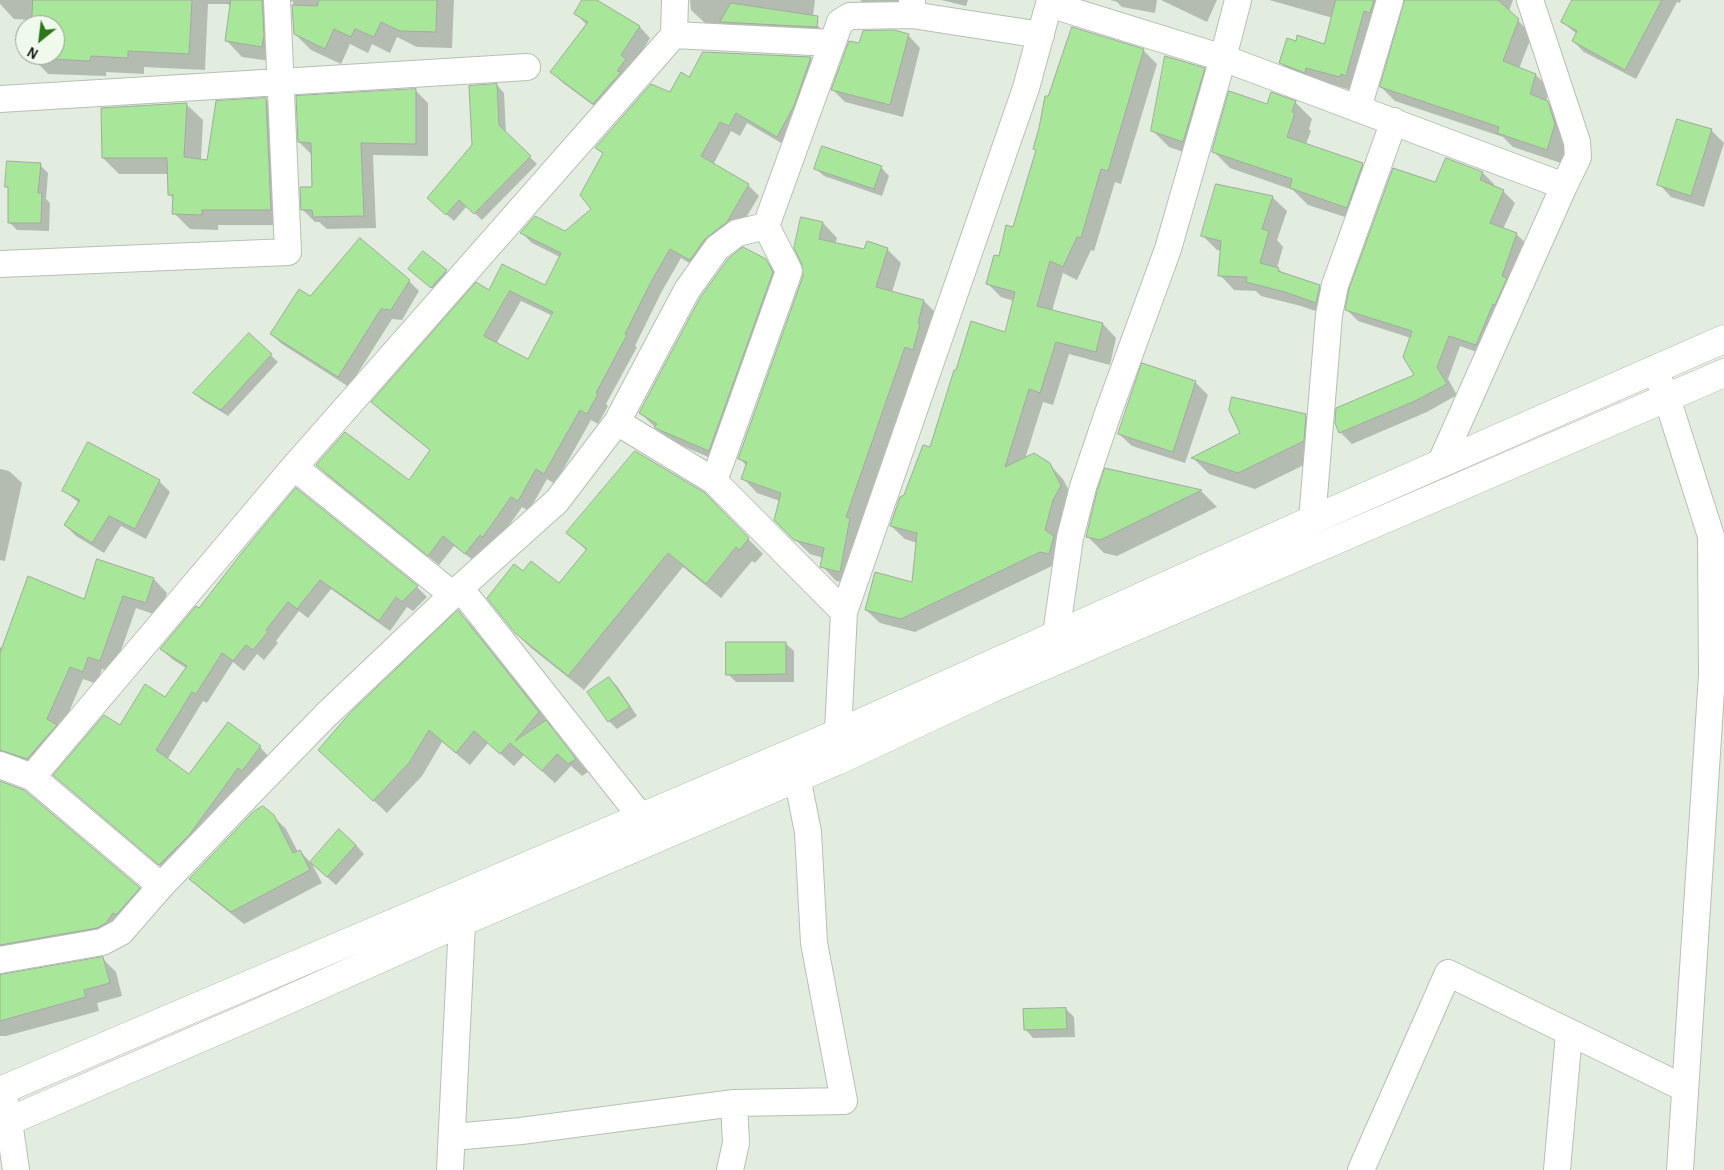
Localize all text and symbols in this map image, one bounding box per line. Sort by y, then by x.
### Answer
north arrow [15,15,65,65]
text: N [26,44,41,61]

